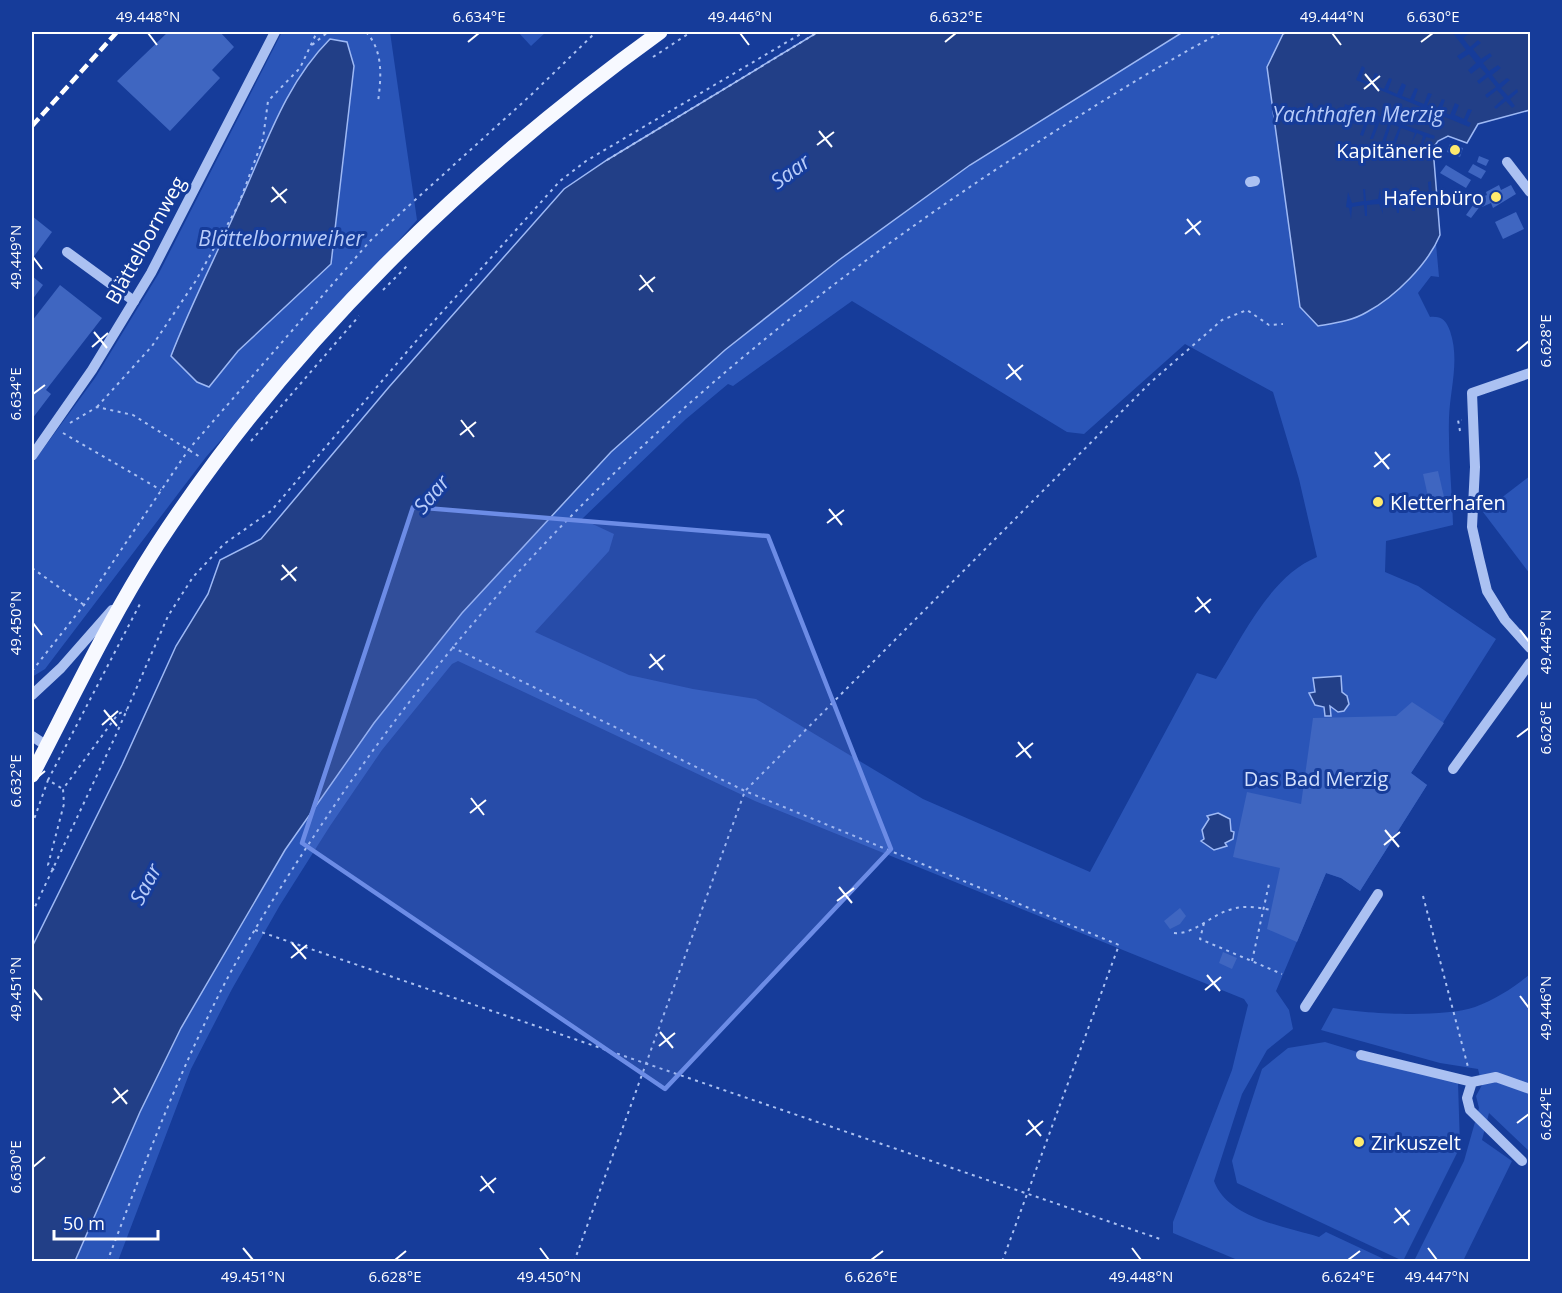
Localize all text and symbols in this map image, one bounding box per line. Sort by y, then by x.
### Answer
text: 49.448°N [116,6,180,26]
text: 6.634°E [452,6,506,26]
text: 49.446°N [708,6,772,26]
text: 6.632°E [929,6,983,26]
text: 49.444°N [1300,6,1364,26]
text: 6.630°E [1406,6,1460,26]
water label: Yachthafen Merzig [1272,100,1445,128]
place label: Kapitänerie [1336,137,1443,164]
marker: Kapitänerie [1448,143,1462,157]
water label: Saar [765,147,816,195]
street label: Blättelbornweg [99,171,191,309]
place label: Hafenbüro [1383,184,1484,211]
marker: Hafenbüro [1489,190,1503,204]
water label: Blättelbornweiher [198,224,364,252]
text: 49.449°N [5,225,25,289]
text: 6.628°E [1535,314,1555,368]
text: 6.634°E [5,367,25,421]
water label: Saar [407,468,456,519]
place label: Kletterhafen [1390,489,1506,516]
marker: Kletterhafen [1371,495,1385,509]
text: 49.450°N [5,591,25,655]
text: 49.445°N [1535,610,1555,674]
text: 6.626°E [1535,701,1555,755]
text: 6.632°E [5,754,25,808]
park label: Das Bad Merzig [1244,765,1388,792]
water label: Saar [123,858,168,909]
text: 49.451°N [5,957,25,1021]
text: 49.446°N [1535,976,1555,1040]
text: 6.624°E [1535,1087,1555,1141]
place label: Zirkuszelt [1371,1129,1461,1156]
marker: Zirkuszelt [1352,1135,1366,1149]
text: 6.630°E [5,1140,25,1194]
scale bar [54,1203,158,1241]
text: 50 m [63,1211,105,1235]
text: 49.451°N [221,1266,285,1286]
text: 6.628°E [368,1266,422,1286]
text: 49.450°N [517,1266,581,1286]
text: 6.626°E [844,1266,898,1286]
text: 49.448°N [1109,1266,1173,1286]
text: 6.624°E [1321,1266,1375,1286]
text: 49.447°N [1405,1266,1469,1286]

